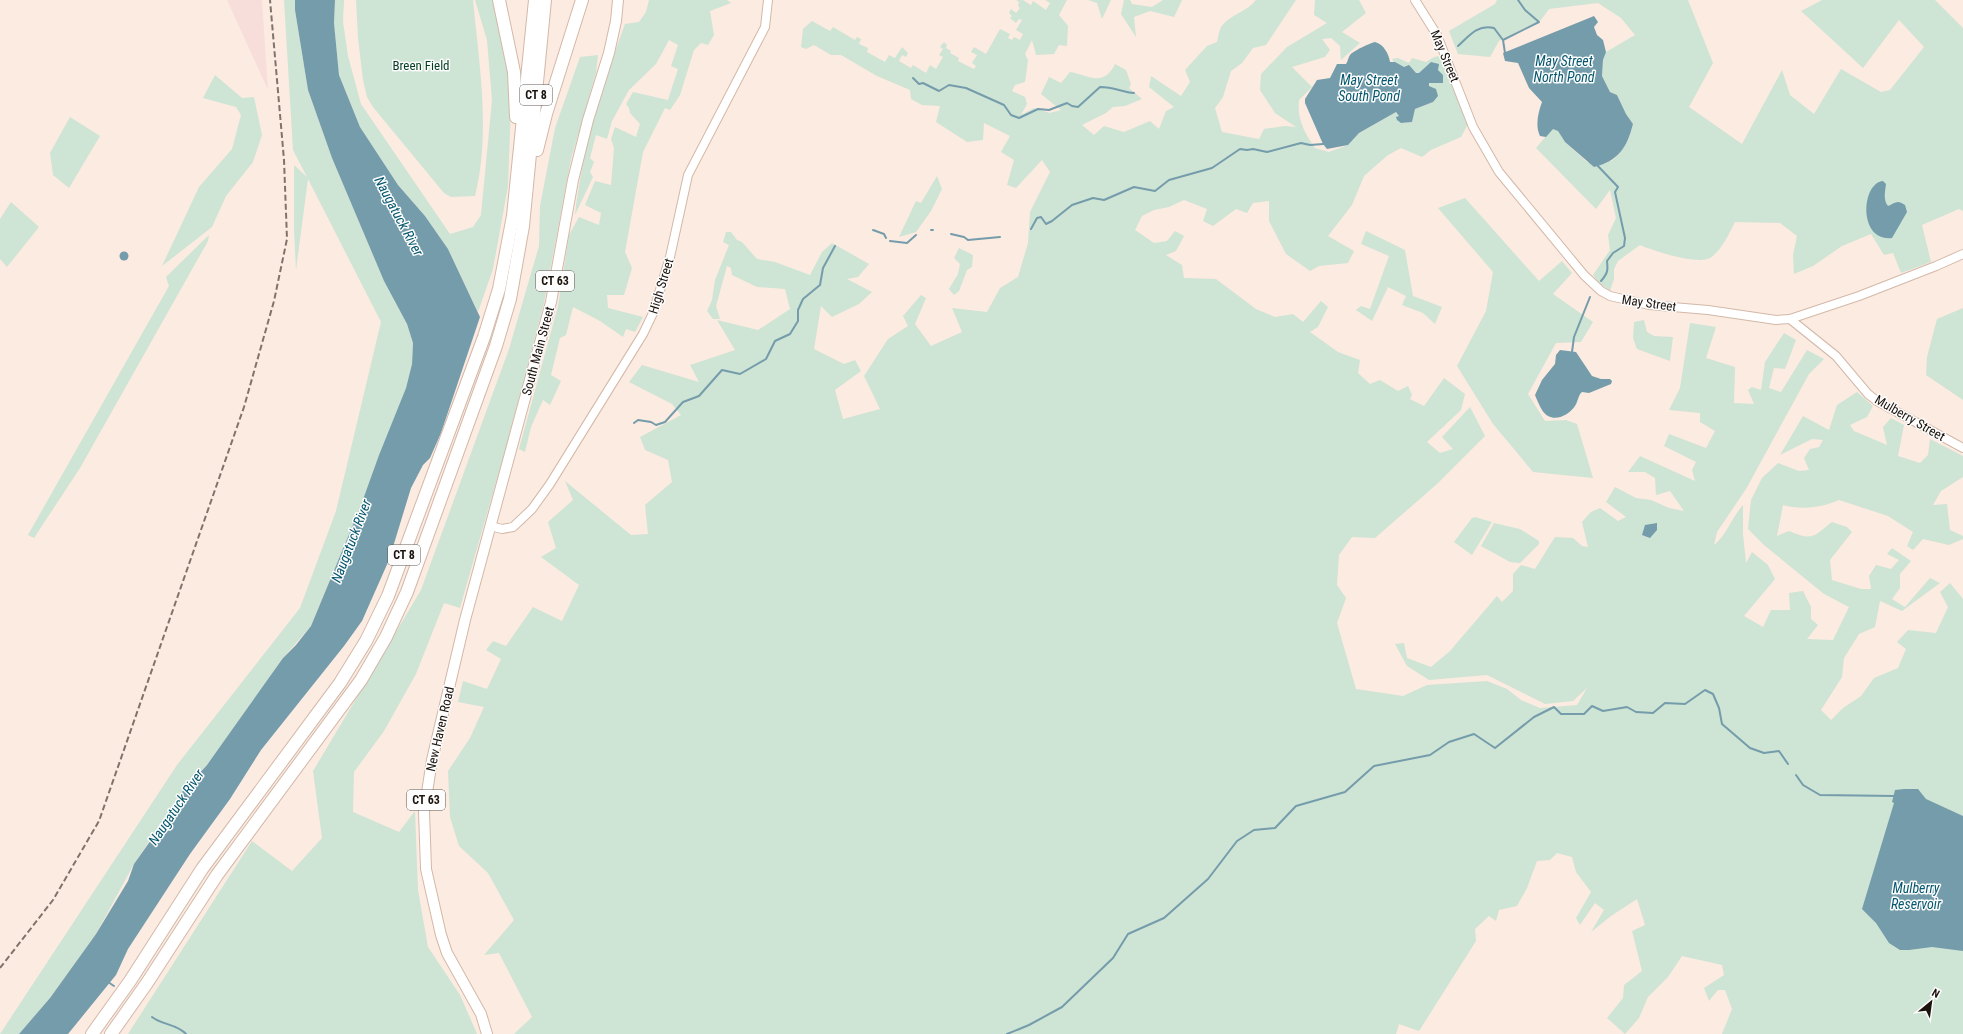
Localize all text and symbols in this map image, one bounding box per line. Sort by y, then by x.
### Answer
street label: May Street [1427,28,1463,84]
water label: May Street North Pond [1533,53,1595,85]
park label: Breen Field [392,58,450,73]
water label: May Street South Pond [1338,72,1400,104]
road number: CT 8 [520,85,552,105]
water label: Naugatuck River [371,174,427,259]
street label: High Street [645,256,677,316]
road number: CT 63 [536,271,574,291]
street label: May Street [1621,292,1677,314]
street label: South Main Street [519,305,557,397]
street label: Mulberry Street [1872,392,1948,444]
water label: Naugatuck River [328,497,374,585]
road number: CT 8 [388,545,420,565]
street label: New Haven Road [423,685,457,773]
water label: Naugatuck River [145,766,208,848]
road number: CT 63 [407,790,445,810]
water label: Mulberry Reservoir [1891,880,1942,912]
north arrow [1911,982,1951,1022]
text: N [1930,986,1942,1001]

